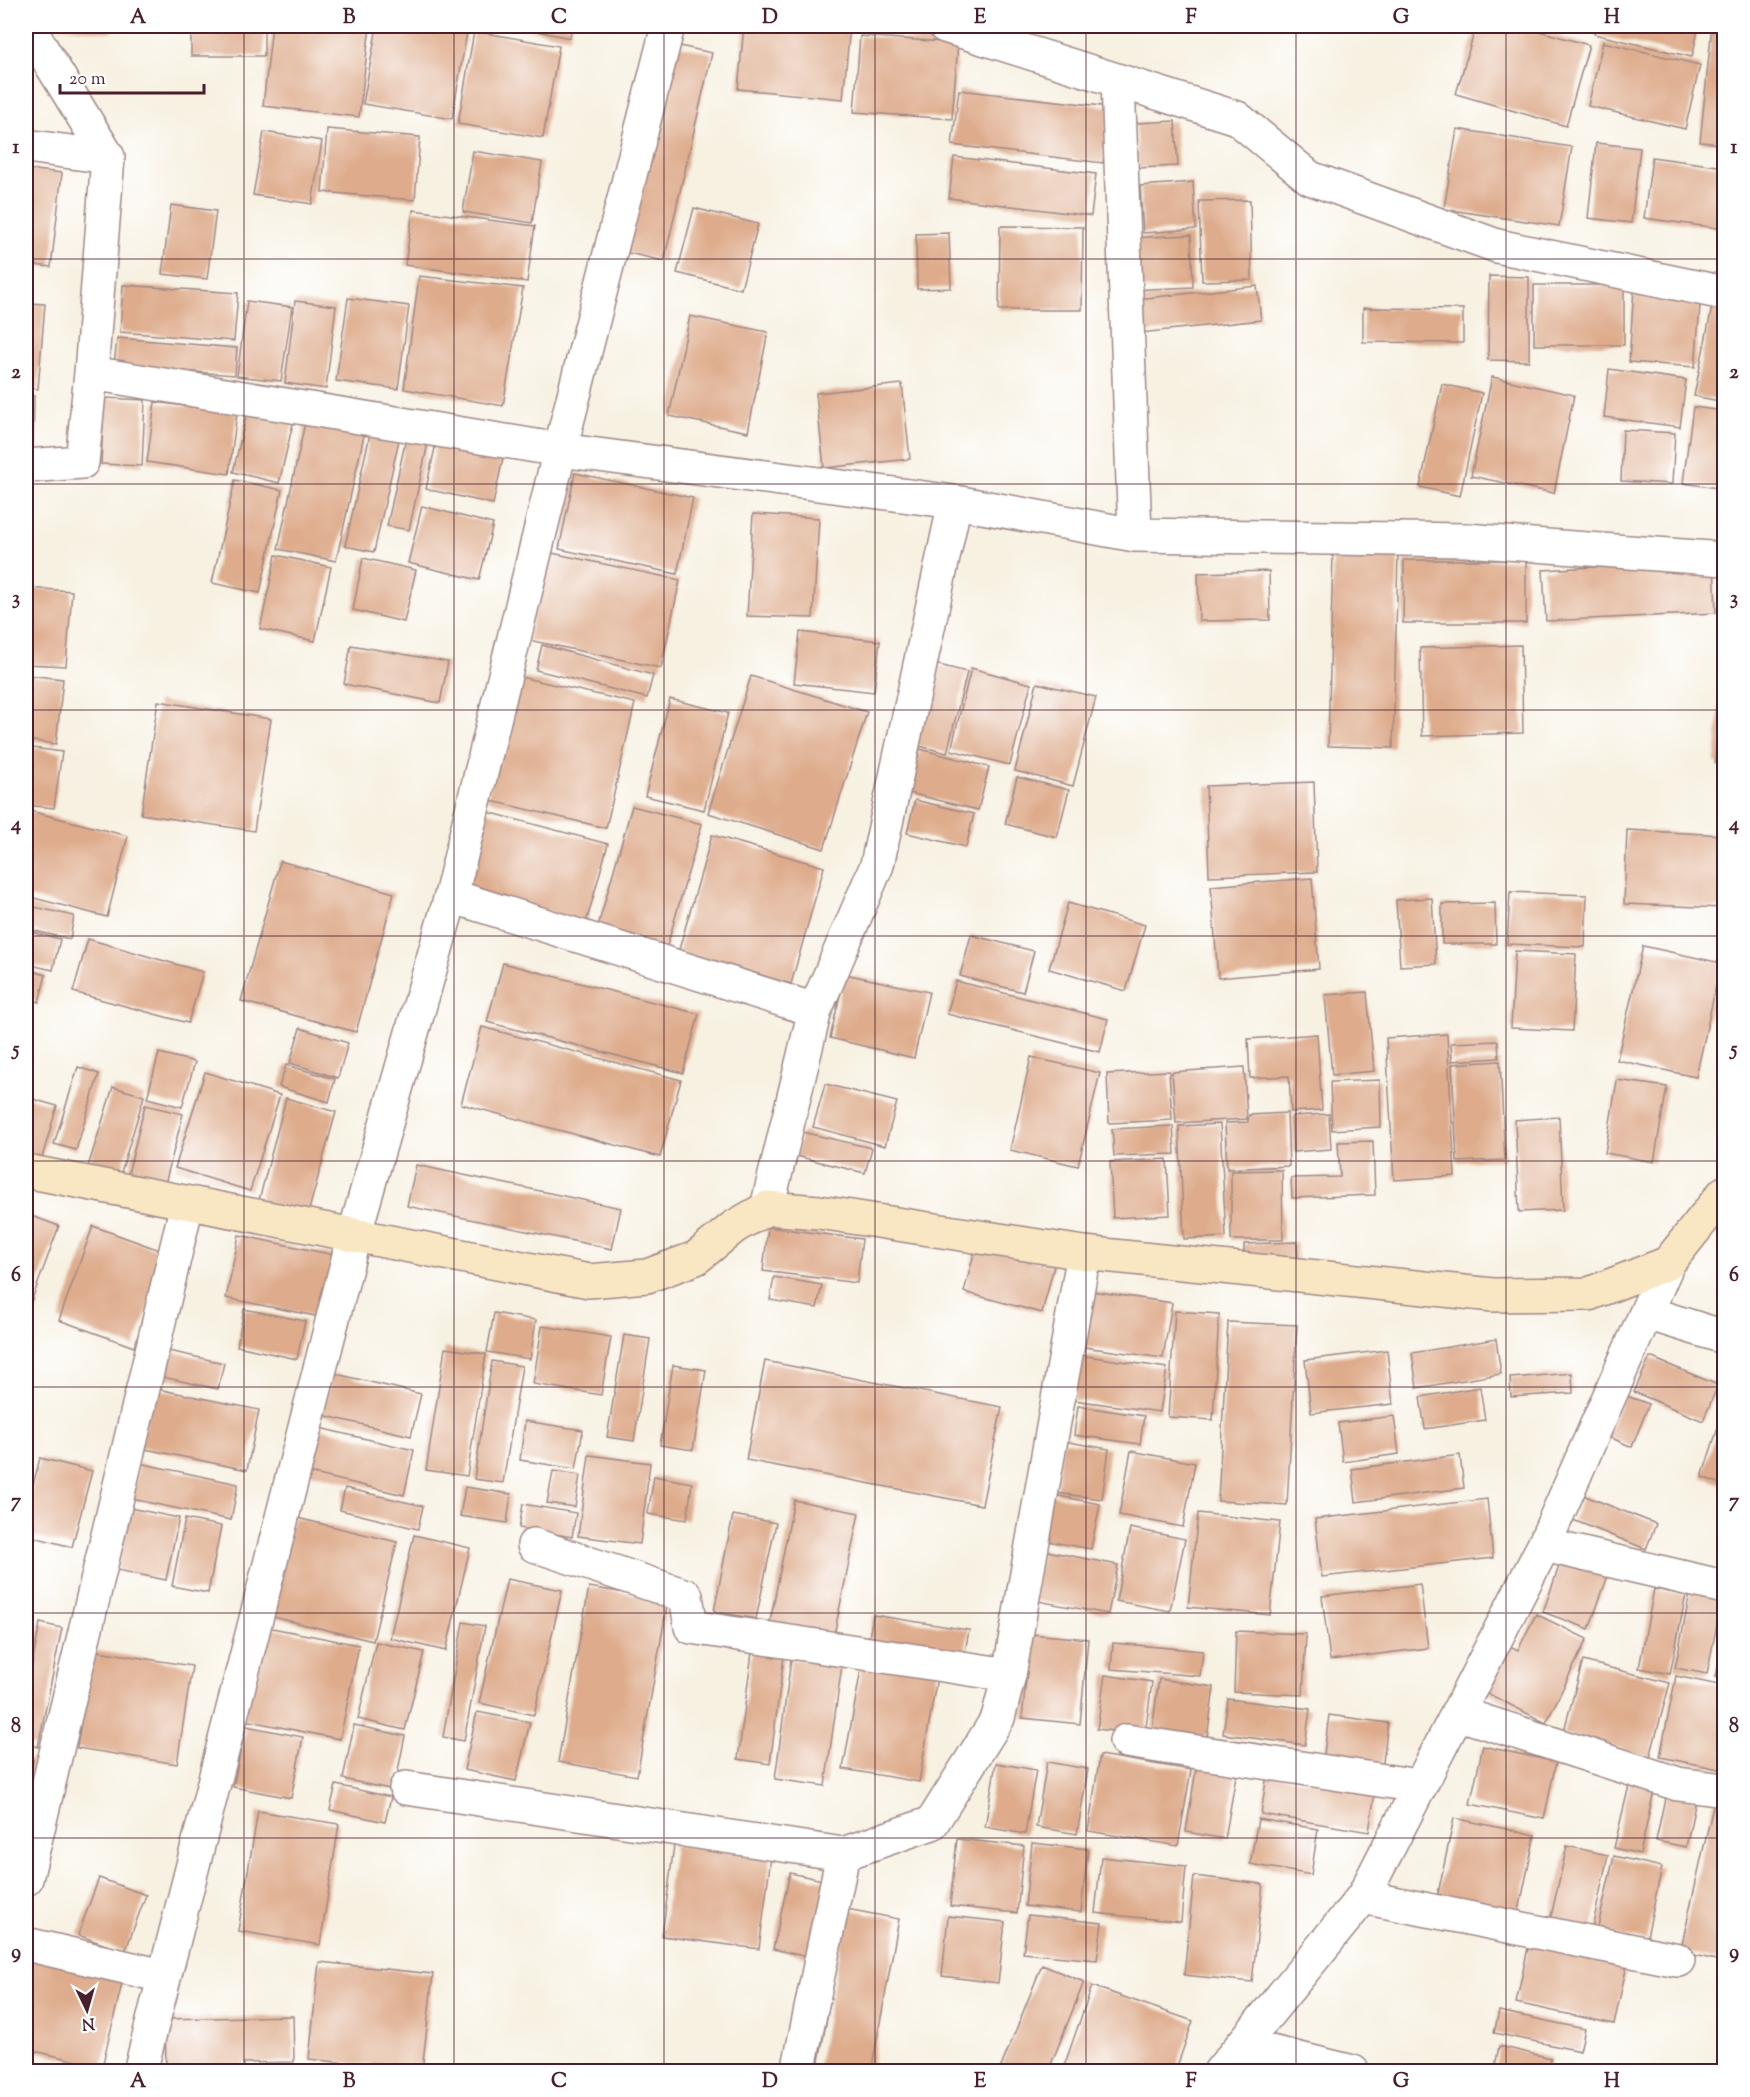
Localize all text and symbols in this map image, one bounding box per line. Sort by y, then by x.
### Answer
text: A [130,4,147,33]
text: B [343,4,356,33]
text: C [551,4,567,33]
text: D [762,4,778,33]
text: E [974,4,987,33]
text: F [1185,4,1197,33]
text: G [1393,4,1410,33]
text: H [1604,4,1620,33]
scale bar [60,57,204,95]
text: 20 m [69,67,106,93]
text: 1 [13,134,20,163]
text: 1 [1731,134,1738,163]
text: 2 [11,359,21,388]
text: 2 [1729,359,1739,388]
text: 3 [12,585,20,614]
text: 3 [1730,585,1738,614]
text: 4 [10,811,21,840]
text: 4 [1728,811,1739,840]
text: 5 [11,1036,20,1065]
text: 5 [1729,1036,1738,1065]
text: 6 [11,1262,21,1291]
text: 6 [1729,1262,1739,1291]
text: 7 [11,1488,22,1517]
text: 7 [1729,1488,1740,1517]
text: 8 [11,1713,21,1742]
text: 8 [1729,1713,1739,1742]
text: 9 [11,1939,21,1968]
text: 9 [1729,1939,1739,1968]
north arrow [57,1980,117,2040]
text: N [81,2010,95,2034]
text: A [130,2068,147,2097]
text: B [343,2068,356,2097]
text: C [551,2068,567,2097]
text: D [762,2068,778,2097]
text: E [974,2068,987,2097]
text: F [1185,2068,1197,2097]
text: G [1393,2068,1410,2097]
text: H [1604,2068,1620,2097]

